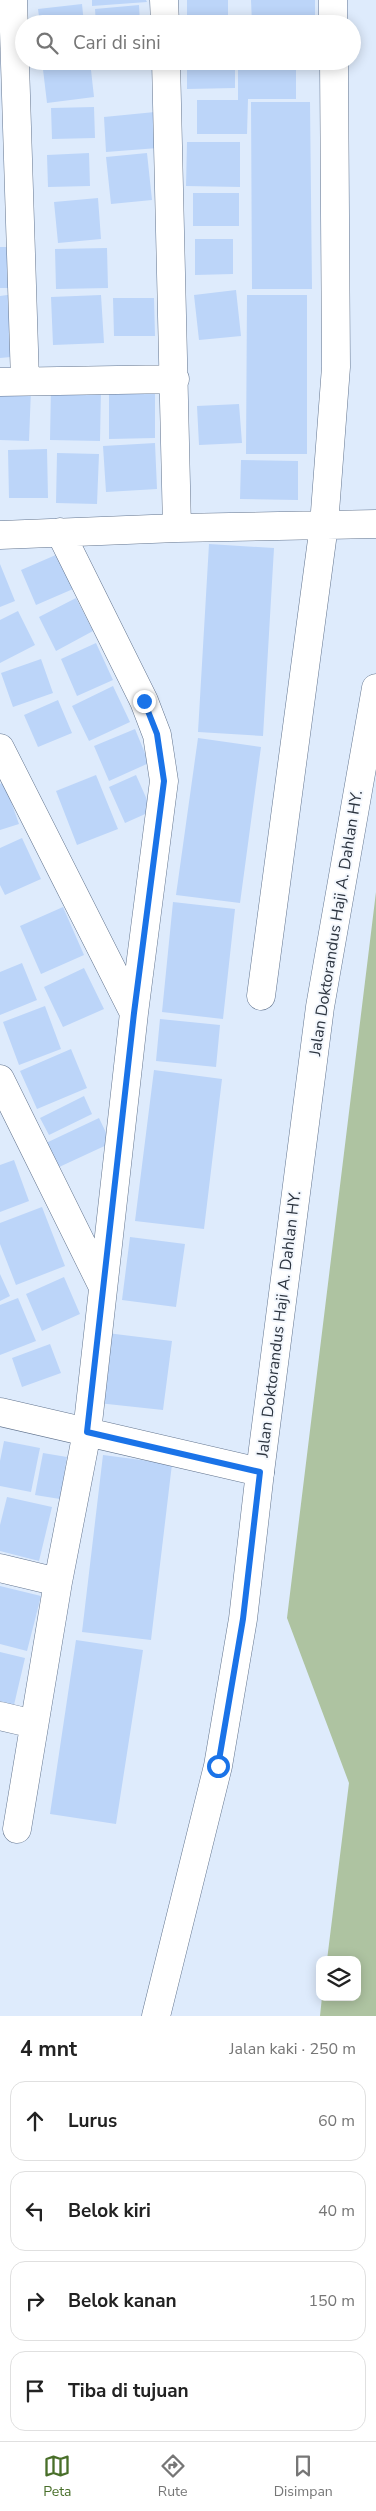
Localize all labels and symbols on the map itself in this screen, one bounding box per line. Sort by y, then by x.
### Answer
route end [133,690,156,713]
street label: Jalan Doktorandus Haji A. Dahlan HY. [304,789,368,1058]
street label: Jalan Doktorandus Haji A. Dahlan HY. [252,1189,306,1460]
route start [207,1755,230,1778]

